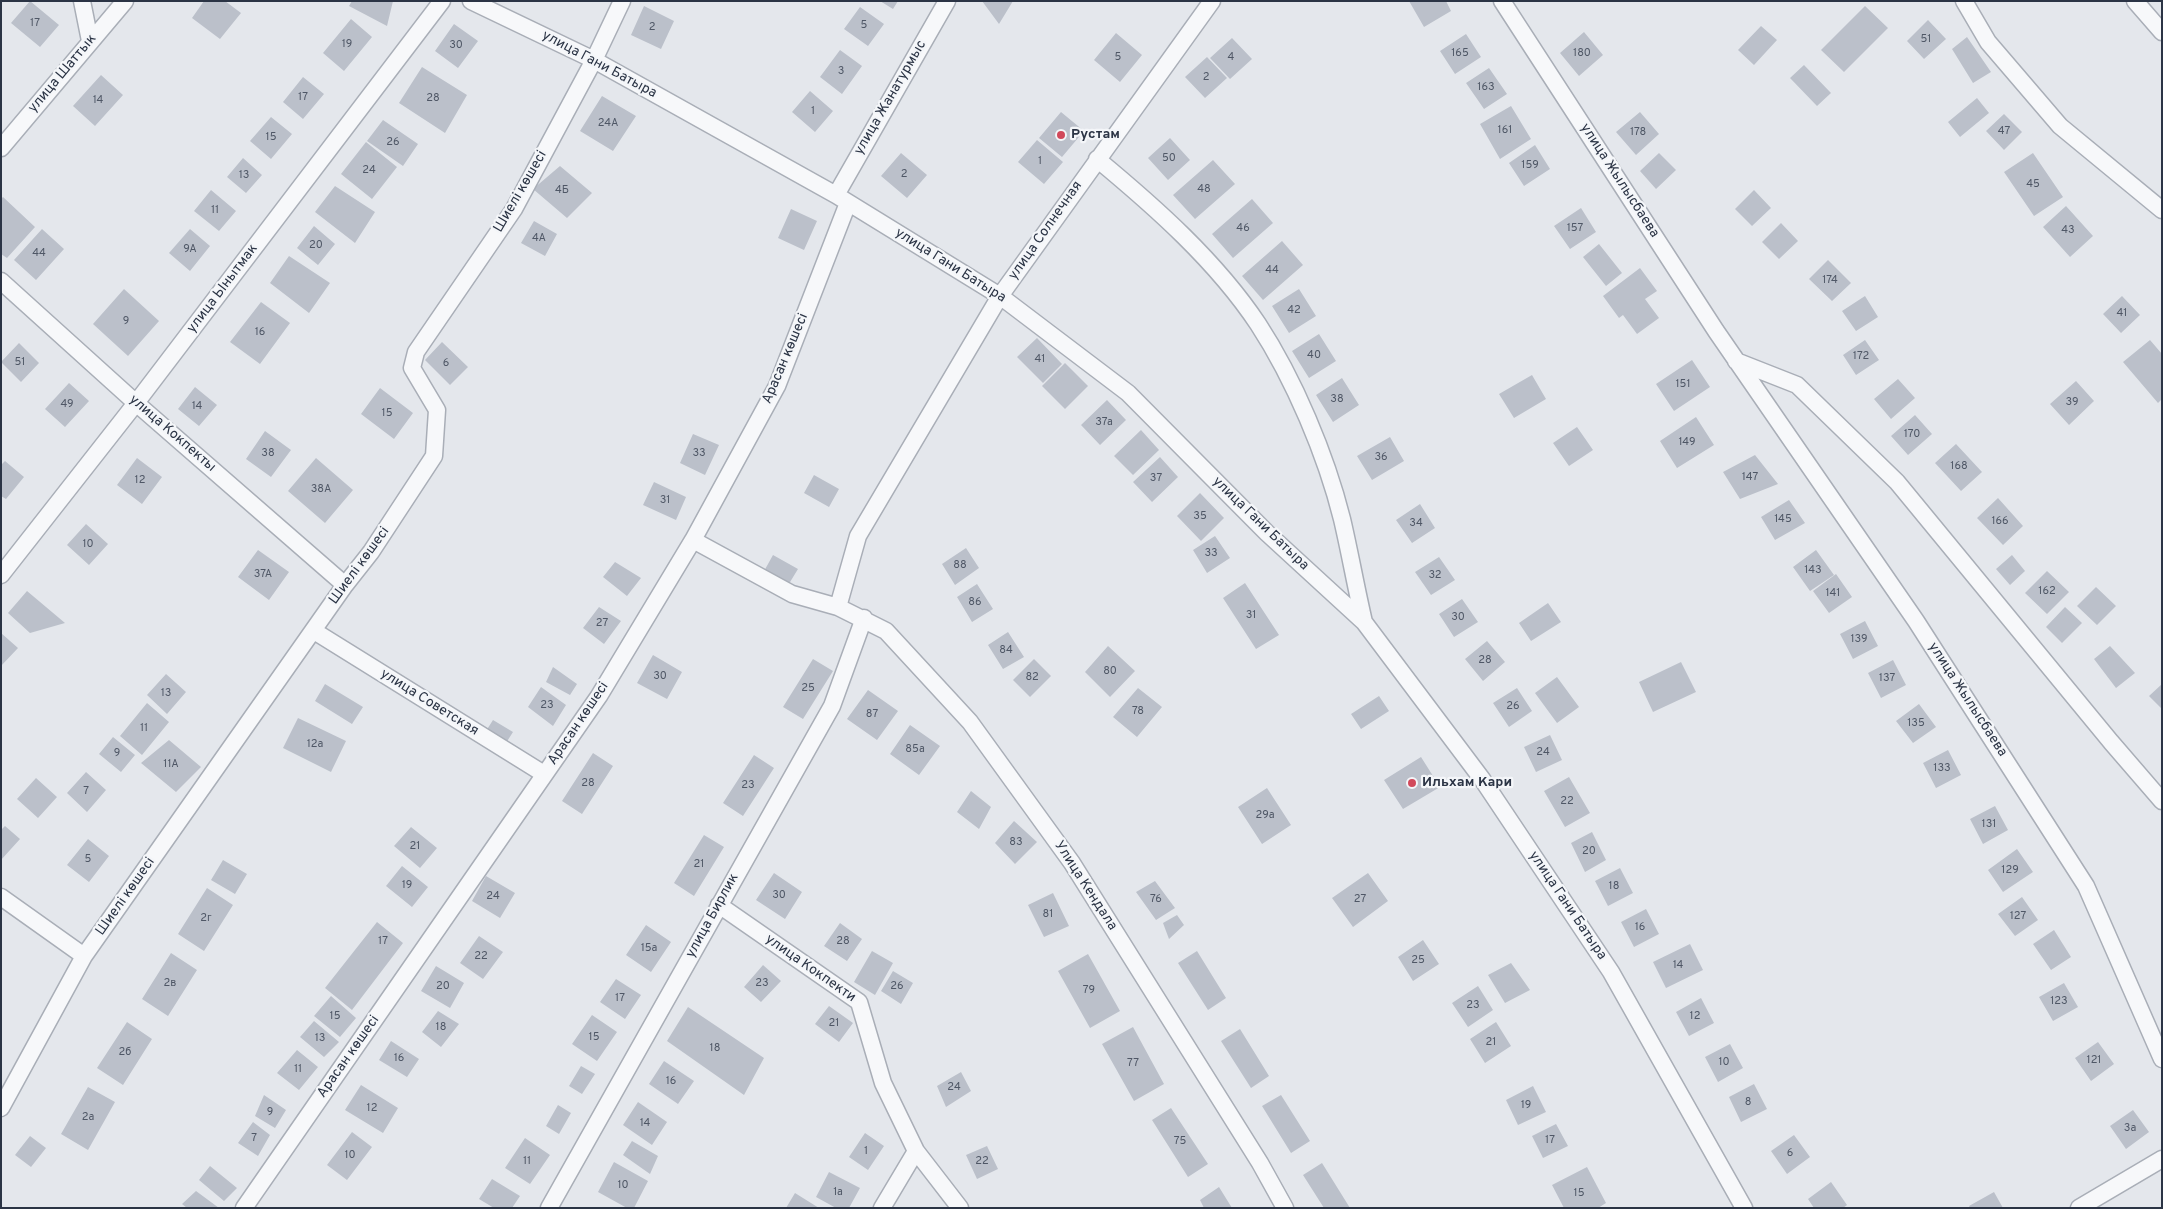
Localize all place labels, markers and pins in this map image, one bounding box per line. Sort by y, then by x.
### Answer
place label: Рустам [1071,127,1120,143]
marker: Рустам [1055,129,1067,141]
place label: Ильхам Кари [1422,775,1512,791]
marker: Ильхам Кари [1406,777,1418,789]

